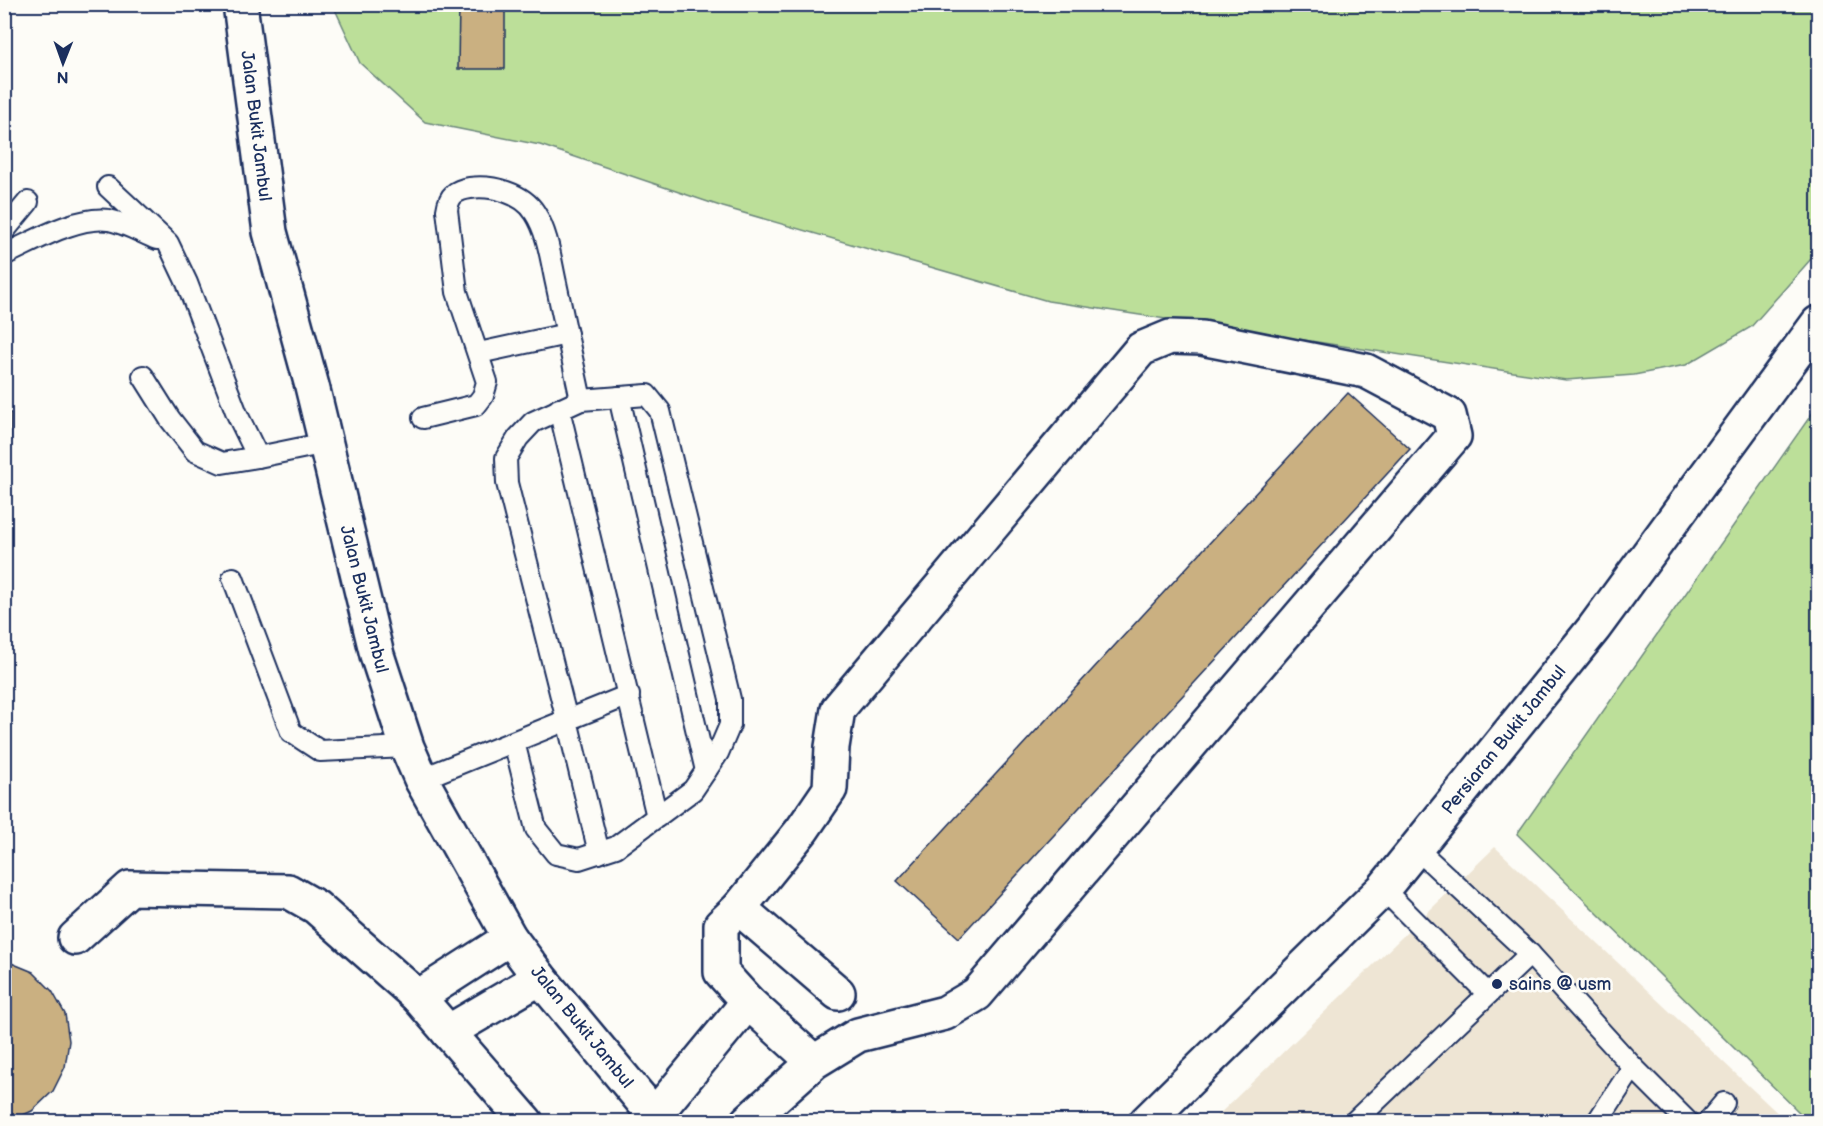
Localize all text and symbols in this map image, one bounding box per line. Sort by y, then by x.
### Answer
north arrow [33,33,93,93]
street label: Jalan Bukit Jambul [236,50,276,202]
text: N [57,67,69,86]
street label: Jalan Bukit Jambul [335,523,393,675]
street label: Persiaran Bukit Jambul [1437,661,1571,819]
street label: Jalan Bukit Jambul [526,962,638,1092]
place label: sains @ usm [1509,974,1612,995]
marker: sains @ usm [1490,977,1504,991]

